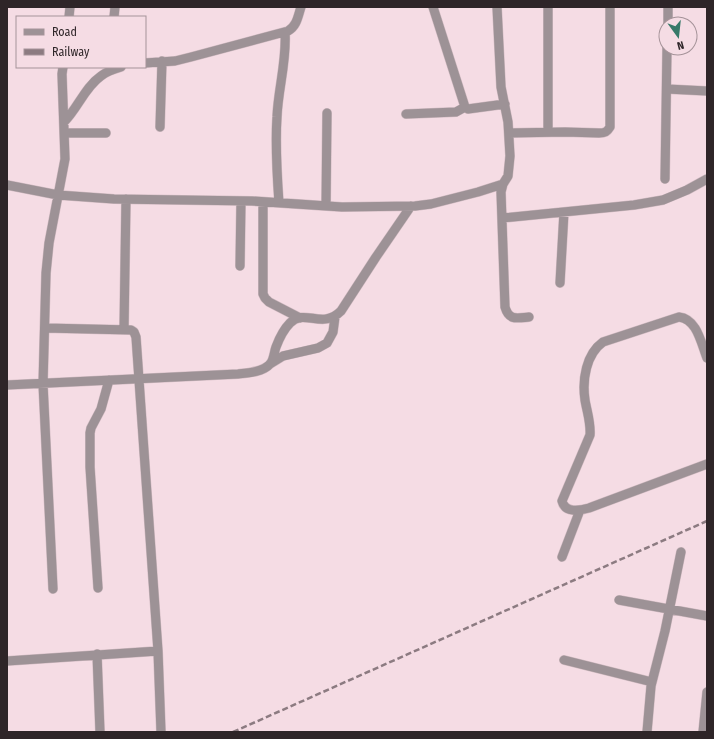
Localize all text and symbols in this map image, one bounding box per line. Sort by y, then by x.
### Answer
legend [16,16,146,68]
north arrow [658,16,698,56]
text: Road [52,25,77,39]
text: N [676,38,685,52]
text: Railway [52,45,90,59]

